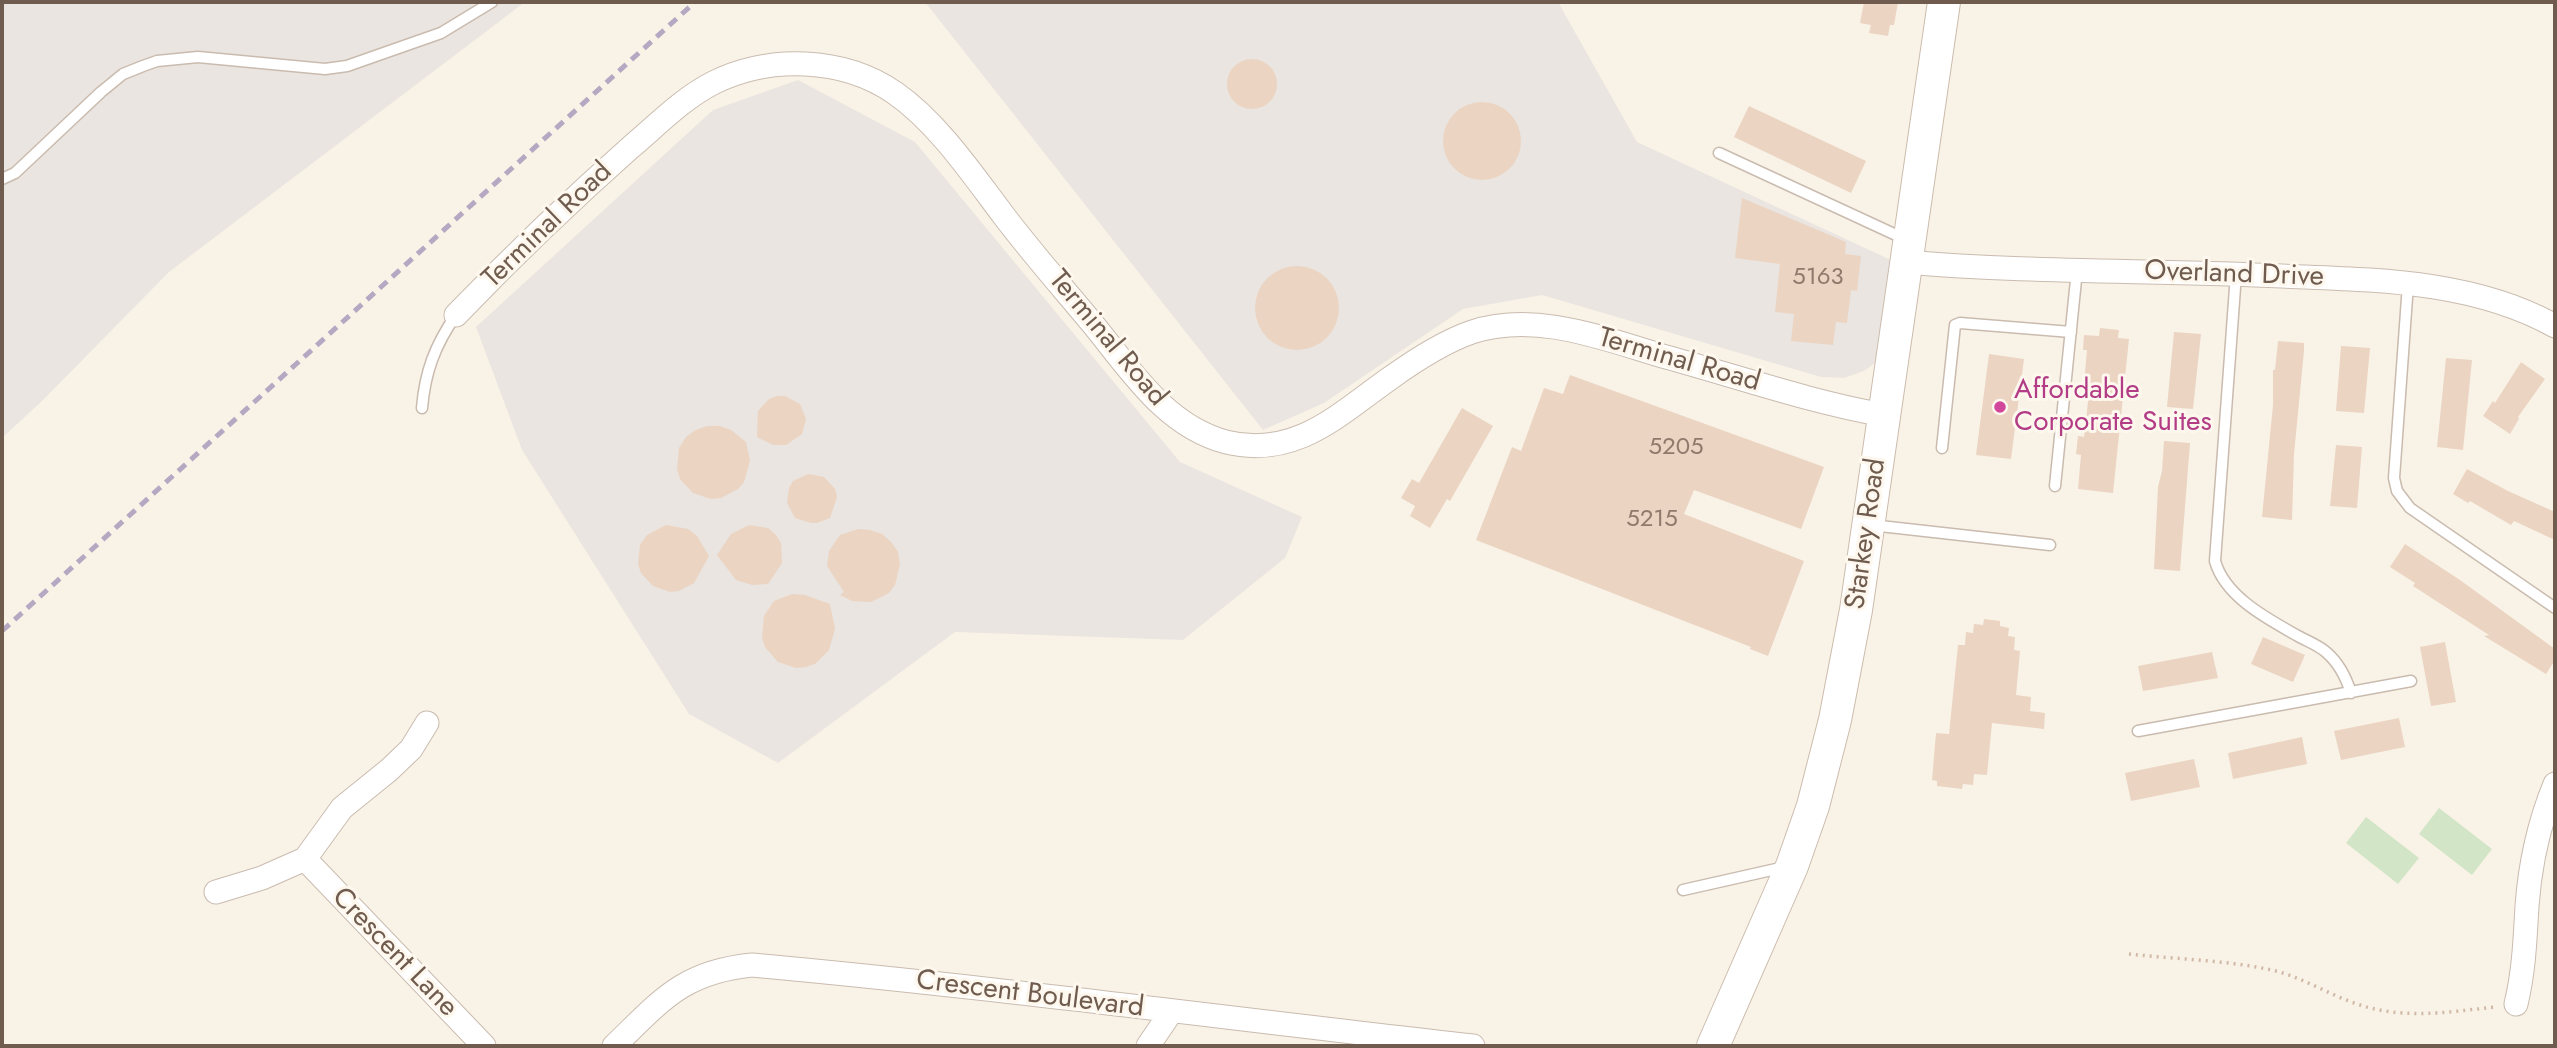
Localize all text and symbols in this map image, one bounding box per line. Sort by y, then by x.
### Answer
street label: Terminal Road [476,156,620,296]
street label: Overland Drive [2144,255,2324,295]
street label: Terminal Road [1041,264,1173,414]
house number: 5163 [1792,264,1844,292]
street label: Terminal Road [1594,322,1764,400]
place label: Affordable Corporate Suites [2014,374,2212,440]
marker: Affordable Corporate Suites [1992,399,2008,415]
house number: 5205 [1648,434,1704,462]
street label: Starkey Road [1840,456,1894,612]
house number: 5215 [1626,506,1678,534]
street label: Crescent Lane [324,881,464,1025]
street label: Crescent Boulevard [914,964,1146,1026]

